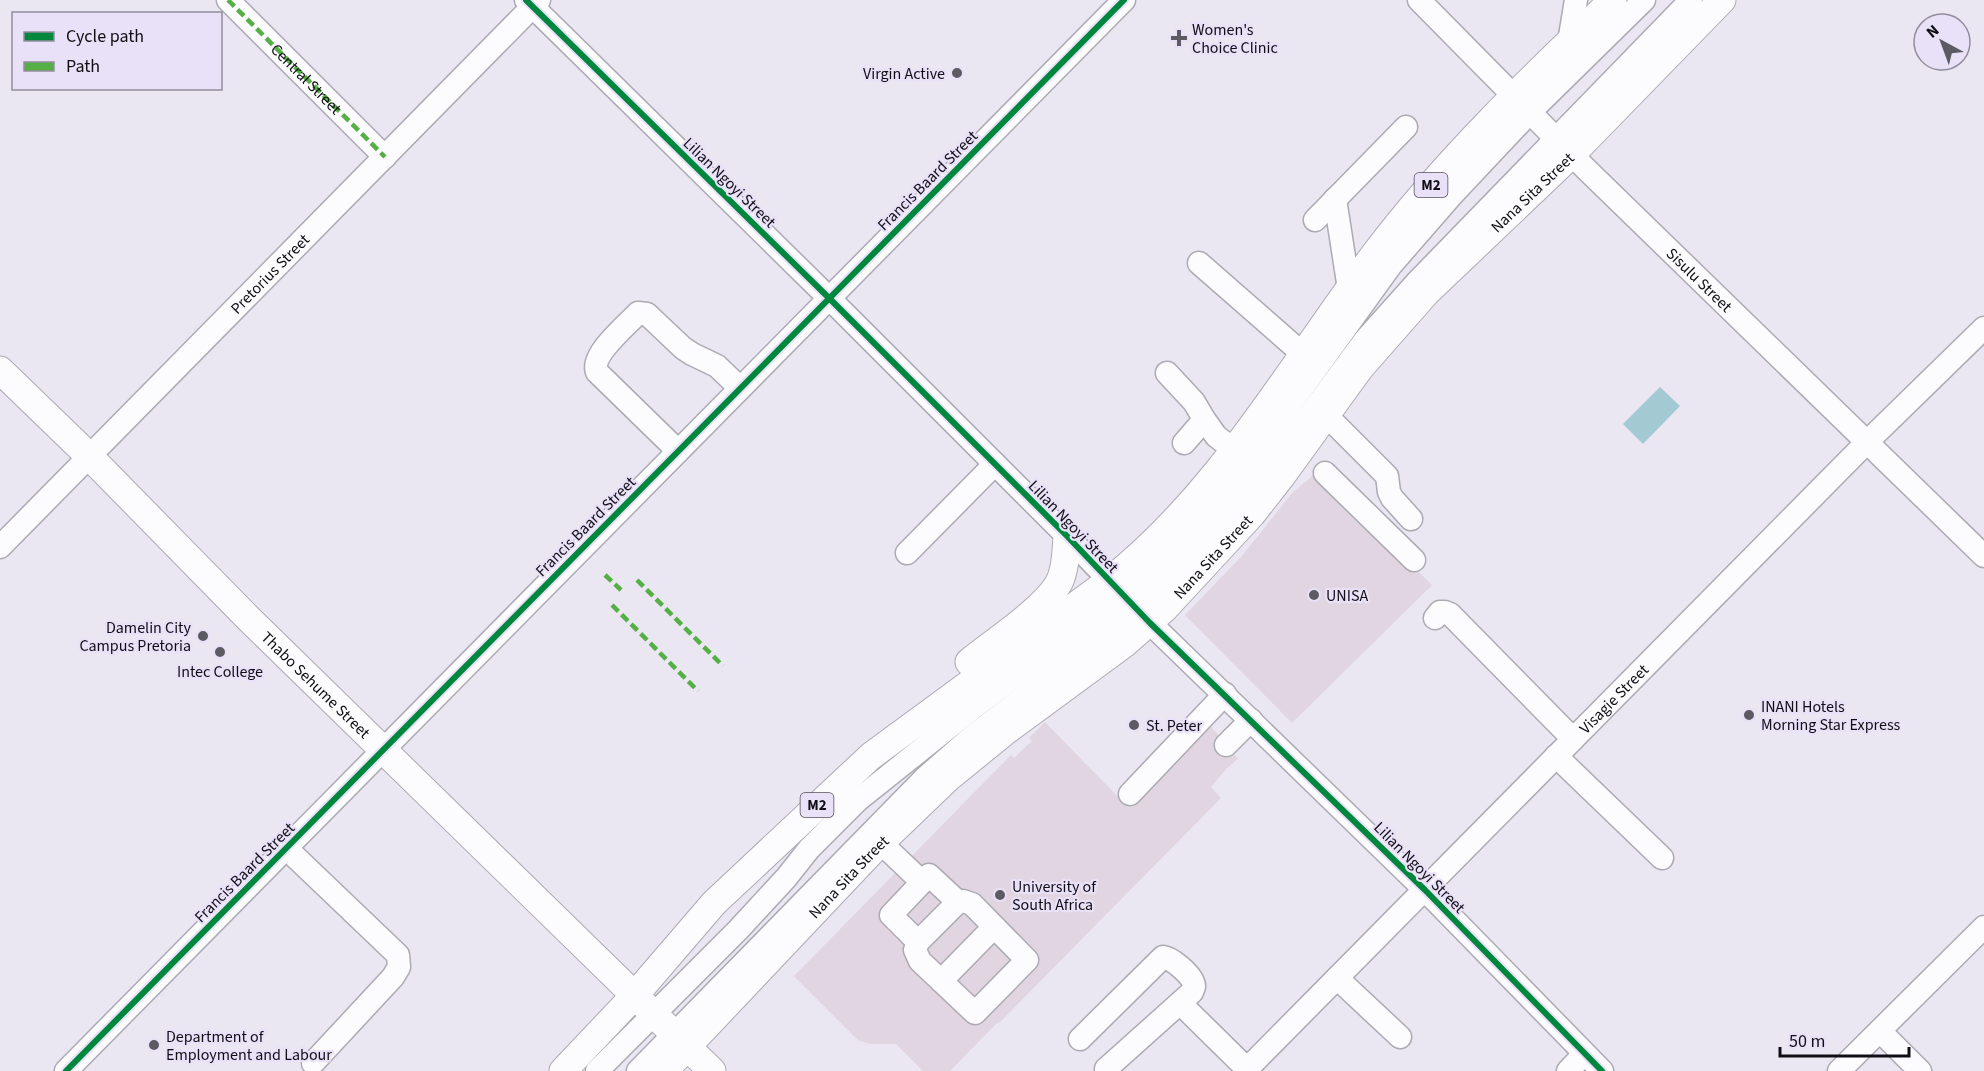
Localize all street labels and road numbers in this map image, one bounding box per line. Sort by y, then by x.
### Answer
street label: Central Street [265,39,346,120]
street label: Francis Baard Street [873,125,983,236]
street label: Lilian Ngoyi Street [678,133,781,233]
street label: Nana Sita Street [1486,147,1580,238]
road number: M2 [1414,173,1448,197]
street label: Pretorius Street [226,229,315,319]
street label: Sisulu Street [1661,243,1737,318]
street label: Francis Baard Street [531,471,641,582]
street label: Lilian Ngoyi Street [1023,475,1124,578]
street label: Nana Sita Street [1169,510,1258,604]
street label: Thabo Sehume Street [256,627,375,744]
street label: Visagie Street [1575,659,1654,739]
road number: M2 [800,793,834,817]
street label: Francis Baard Street [190,817,300,928]
street label: Lilian Ngoyi Street [1369,817,1470,919]
street label: Nana Sita Street [804,830,894,924]

